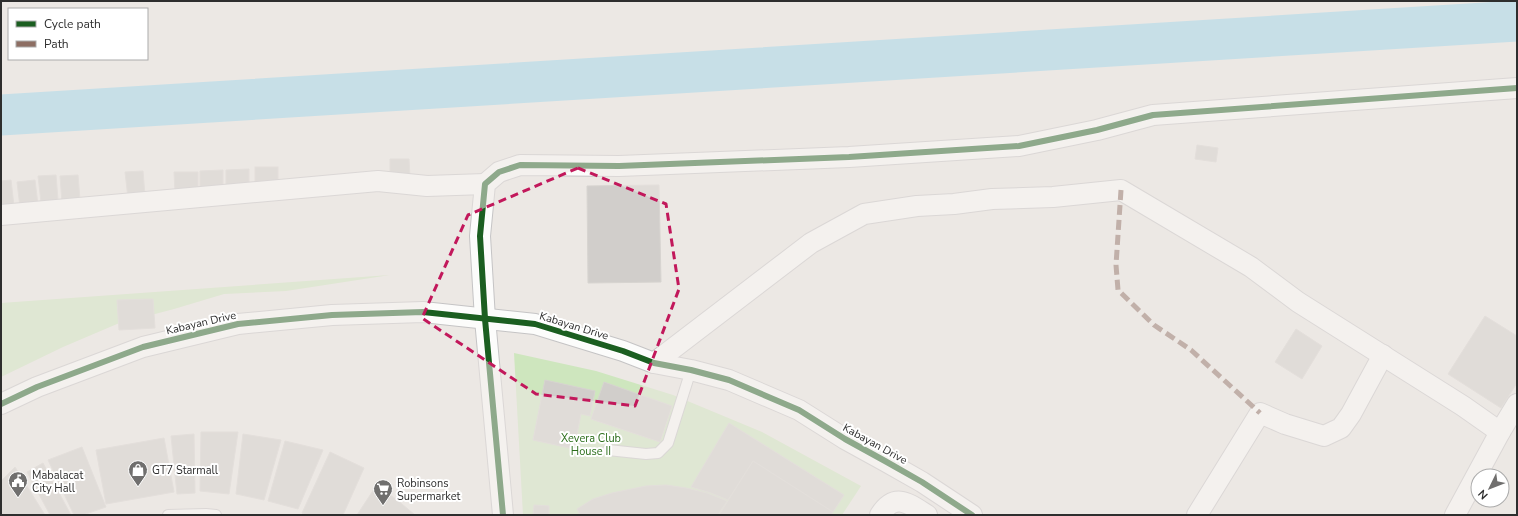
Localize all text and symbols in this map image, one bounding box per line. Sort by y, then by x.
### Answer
legend [8,8,148,60]
text: Cycle path [44,16,101,32]
text: Path [44,36,69,52]
street label: Kabayan Drive [165,308,238,338]
street label: Kabayan Drive [538,308,610,344]
street label: Kabayan Drive [840,420,910,468]
park label: Xevera Club House II [561,431,621,459]
shop icon: GT7 Starmall [127,459,149,487]
place label: GT7 Starmall [152,463,219,478]
place label: Mabalacat City Hall [32,468,83,496]
north arrow [1470,468,1510,508]
public building icon: Mabalacat City Hall [7,470,29,498]
place label: Robinsons Supermarket [397,476,461,504]
supermarket icon: Robinsons Supermarket [372,478,394,506]
text: N [1475,486,1491,503]

